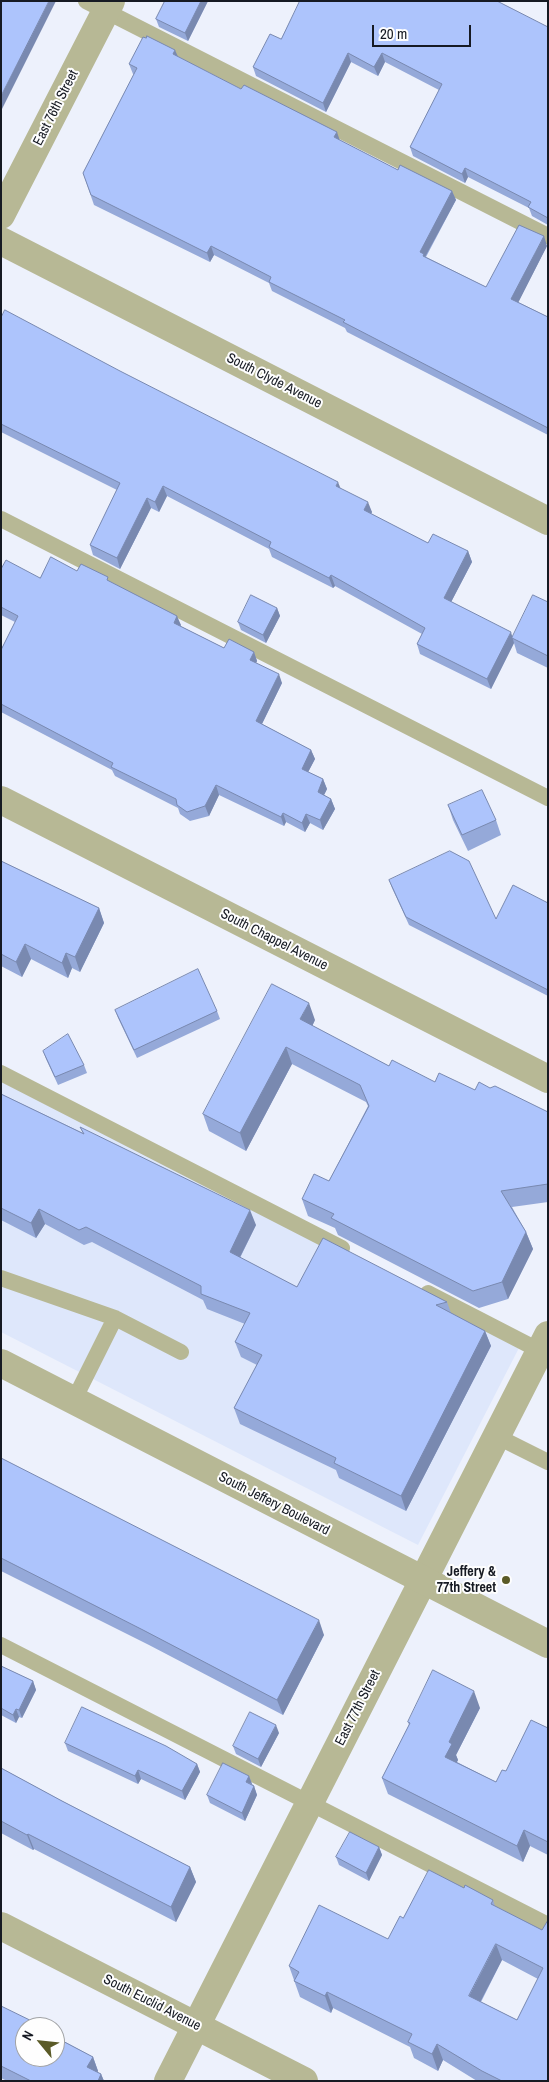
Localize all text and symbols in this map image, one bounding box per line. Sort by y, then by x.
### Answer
scale bar [374,15,473,47]
text: 20 m [380,23,407,44]
street label: East 76th Street [30,68,82,148]
street label: South Clyde Avenue [224,350,324,412]
street label: South Chappel Avenue [218,906,330,974]
street label: South Jeffery Boulevard [216,1469,332,1539]
place label: Jeffery & 77th Street [437,1564,496,1596]
marker: Jeffery & 77th Street [500,1574,512,1586]
street label: East 77th Street [332,1668,384,1748]
street label: South Euclid Avenue [101,1971,203,2035]
north arrow [15,2017,65,2067]
text: N [18,2028,38,2043]

